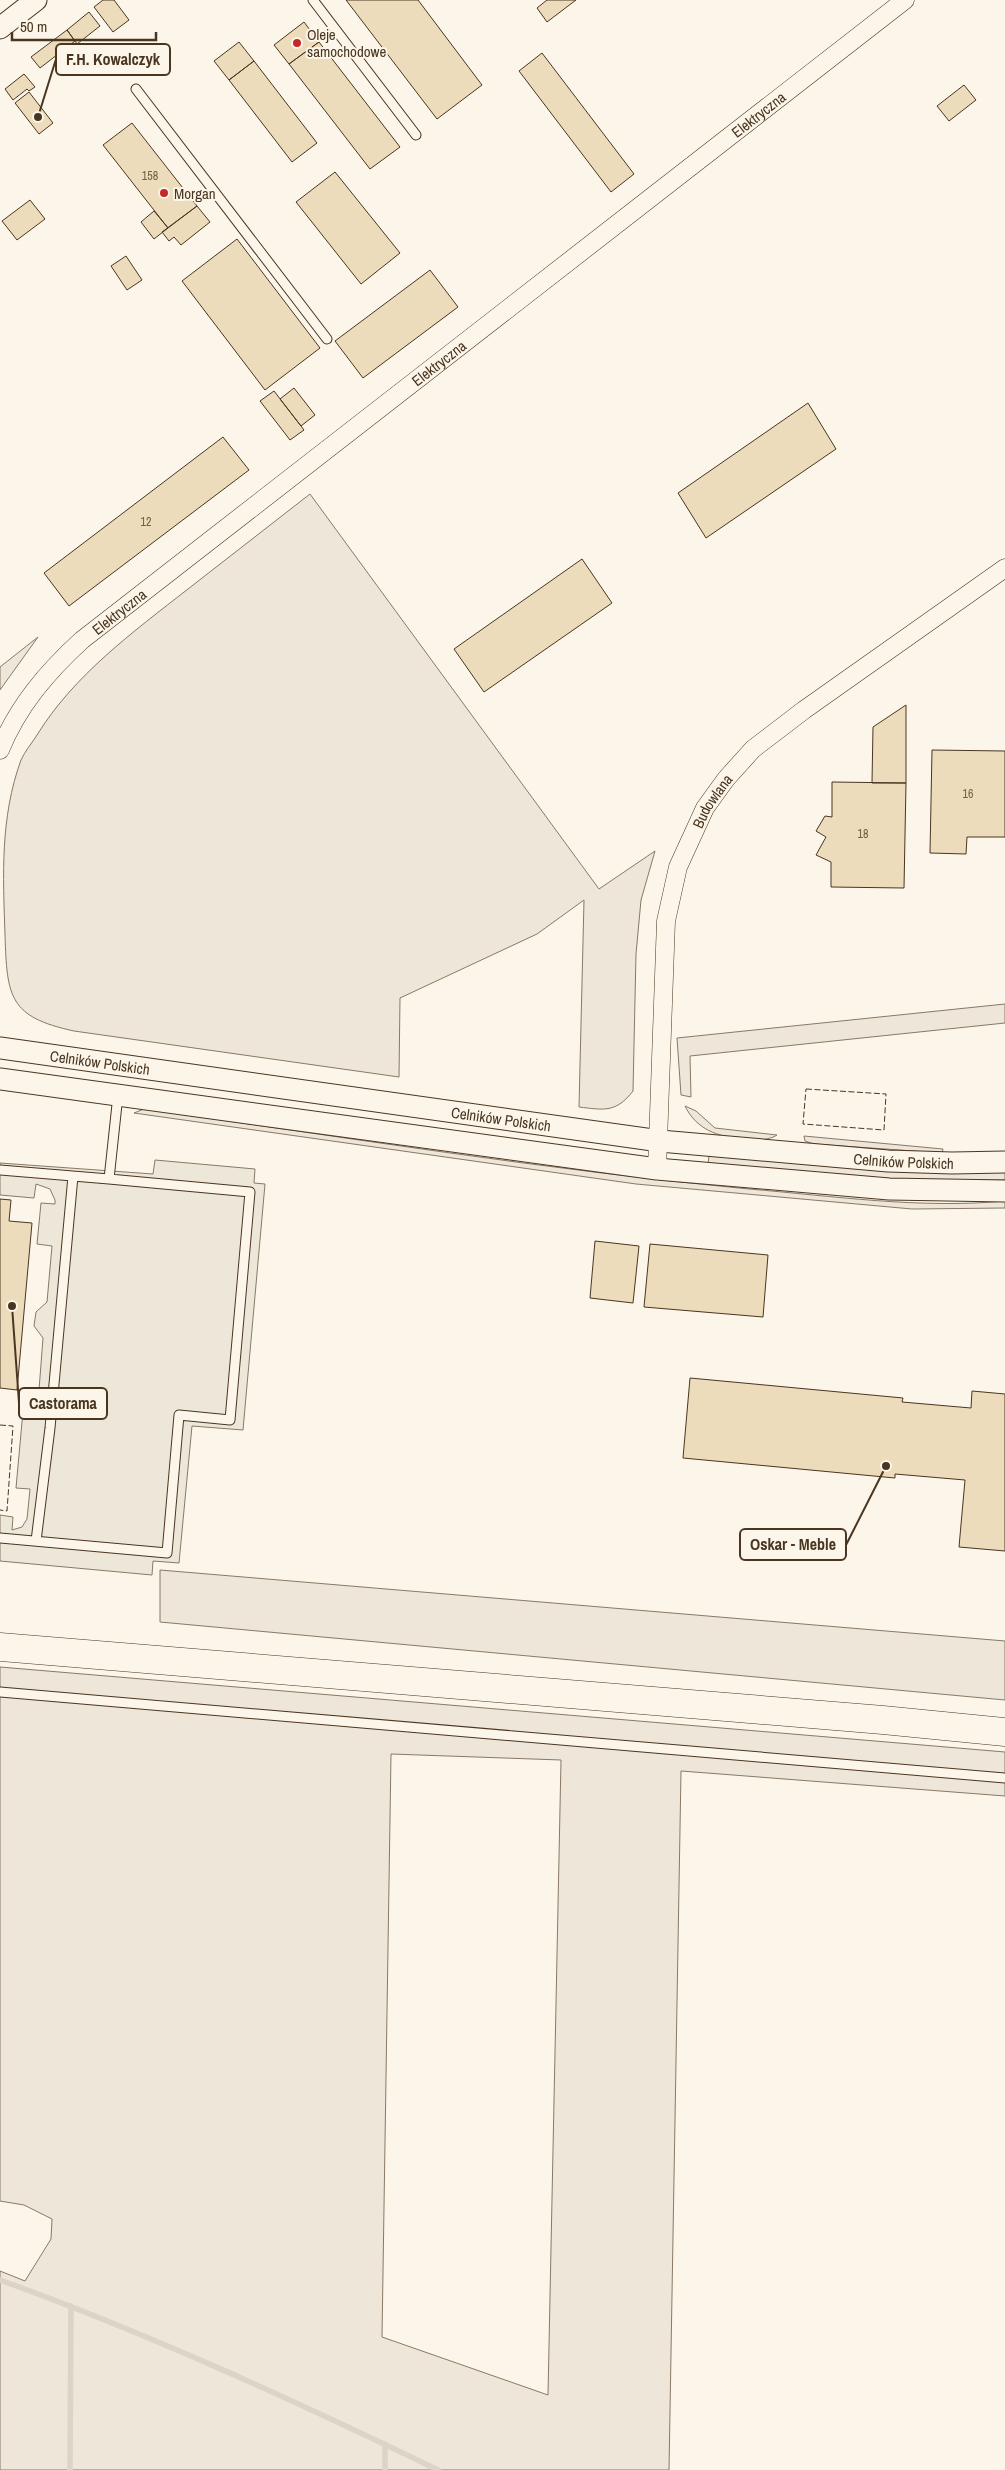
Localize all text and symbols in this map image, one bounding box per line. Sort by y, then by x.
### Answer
scale bar [12,10,156,42]
text: 50 m [20,16,47,37]
place label: Oleje samochodowe [307,24,386,62]
marker: Oleje samochodowe [291,37,303,49]
callout: F.H. Kowalczyk [56,44,170,75]
text: F.H. Kowalczyk [66,48,161,70]
street label: Elektryczna [727,86,790,142]
house number: 158 [142,168,158,184]
place label: Morgan [174,183,216,204]
marker: Morgan [158,187,170,199]
street label: Elektryczna [407,335,470,391]
house number: 12 [141,514,151,530]
street label: Elektryczna [87,583,151,639]
street label: Budowlana [687,769,737,831]
house number: 16 [963,786,973,802]
house number: 18 [858,826,868,842]
street label: Celników Polskich [49,1045,151,1080]
street label: Celników Polskich [450,1101,552,1136]
street label: Celników Polskich [853,1148,954,1174]
callout: Castorama [19,1388,107,1419]
text: Castorama [29,1392,98,1414]
callout: Oskar - Meble [740,1529,846,1560]
text: Oskar - Meble [750,1533,836,1555]

